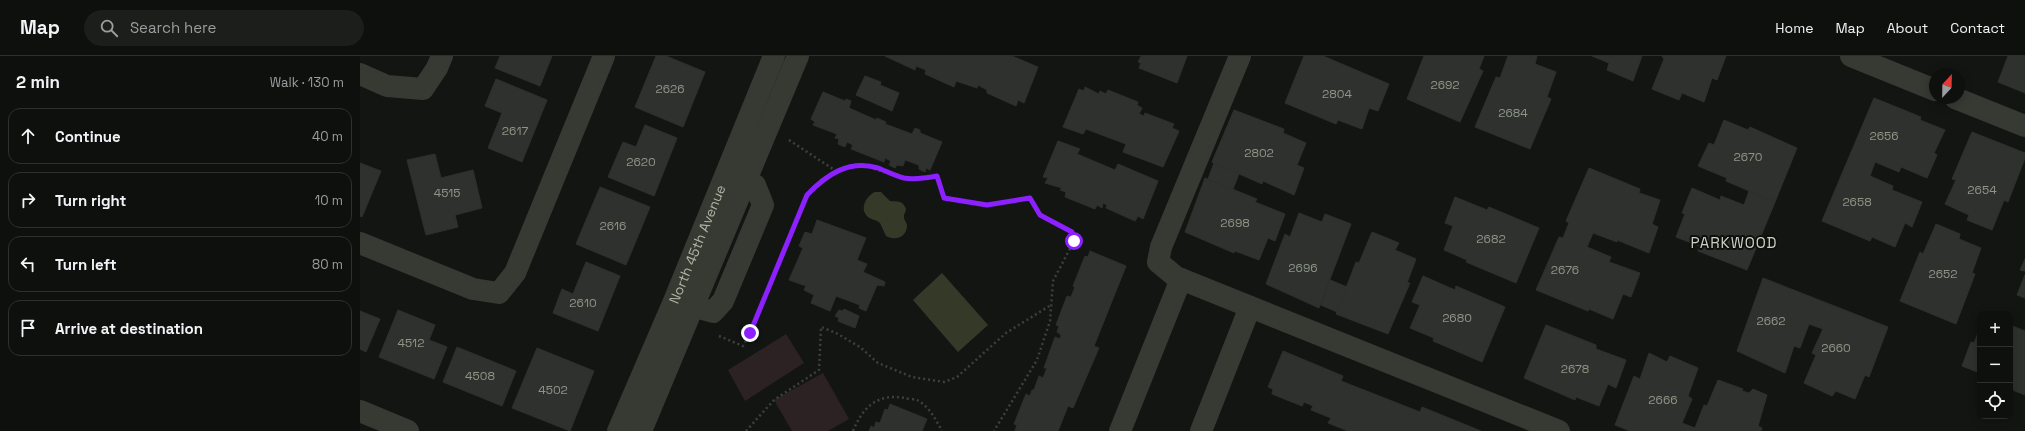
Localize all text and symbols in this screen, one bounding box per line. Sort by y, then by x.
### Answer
search box [84,10,364,46]
text: Map [20,15,60,40]
icon: search [98,17,120,39]
text: Search here [130,18,216,37]
text: Home [1775,19,1813,37]
text: Map [1835,19,1865,37]
text: About [1887,19,1928,37]
text: Contact [1950,19,2005,37]
north arrow [1929,68,1965,104]
text: 2 min [16,71,60,93]
text: Walk · 130 m [270,74,344,91]
house number: 2692 [1430,77,1460,93]
house number: 2626 [655,81,685,97]
house number: 2804 [1322,86,1352,102]
house number: 2684 [1498,105,1528,121]
house number: 2617 [502,123,528,139]
icon: ahead [17,125,39,147]
text: Continue [55,127,121,146]
text: 40 m [312,128,343,145]
house number: 2656 [1869,128,1899,144]
house number: 2802 [1244,145,1274,161]
house number: 2670 [1734,149,1762,165]
house number: 2620 [626,154,656,170]
street label: North 45th Avenue [665,182,730,306]
house number: 2654 [1967,182,1997,198]
house number: 4515 [434,185,460,201]
icon: right [17,189,39,211]
text: Turn right [55,191,126,210]
text: 10 m [315,192,343,209]
house number: 2658 [1842,194,1872,210]
house number: 2698 [1220,215,1250,231]
house number: 2616 [600,218,626,234]
house number: 2682 [1476,231,1506,247]
route start [1065,232,1083,250]
district label: PARKWOOD [1691,233,1777,252]
icon: left [17,253,39,275]
text: Turn left [55,255,117,274]
text: 80 m [312,256,343,273]
house number: 2696 [1288,260,1318,276]
house number: 2676 [1551,262,1579,278]
house number: 2652 [1929,266,1957,282]
house number: 2610 [569,295,597,311]
house number: 2680 [1442,310,1472,326]
map controls [1977,311,2013,419]
button: + [1977,311,2013,347]
house number: 2662 [1756,313,1786,329]
icon: arrive [17,317,39,339]
text: Arrive at destination [55,319,203,338]
route end [741,324,759,342]
house number: 4512 [398,335,424,351]
house number: 2660 [1821,340,1851,356]
button: − [1977,347,2013,383]
house number: 2678 [1561,361,1589,377]
house number: 4508 [465,368,495,384]
house number: 4502 [538,382,568,398]
button: locate [1977,383,2013,419]
house number: 2666 [1648,392,1678,408]

